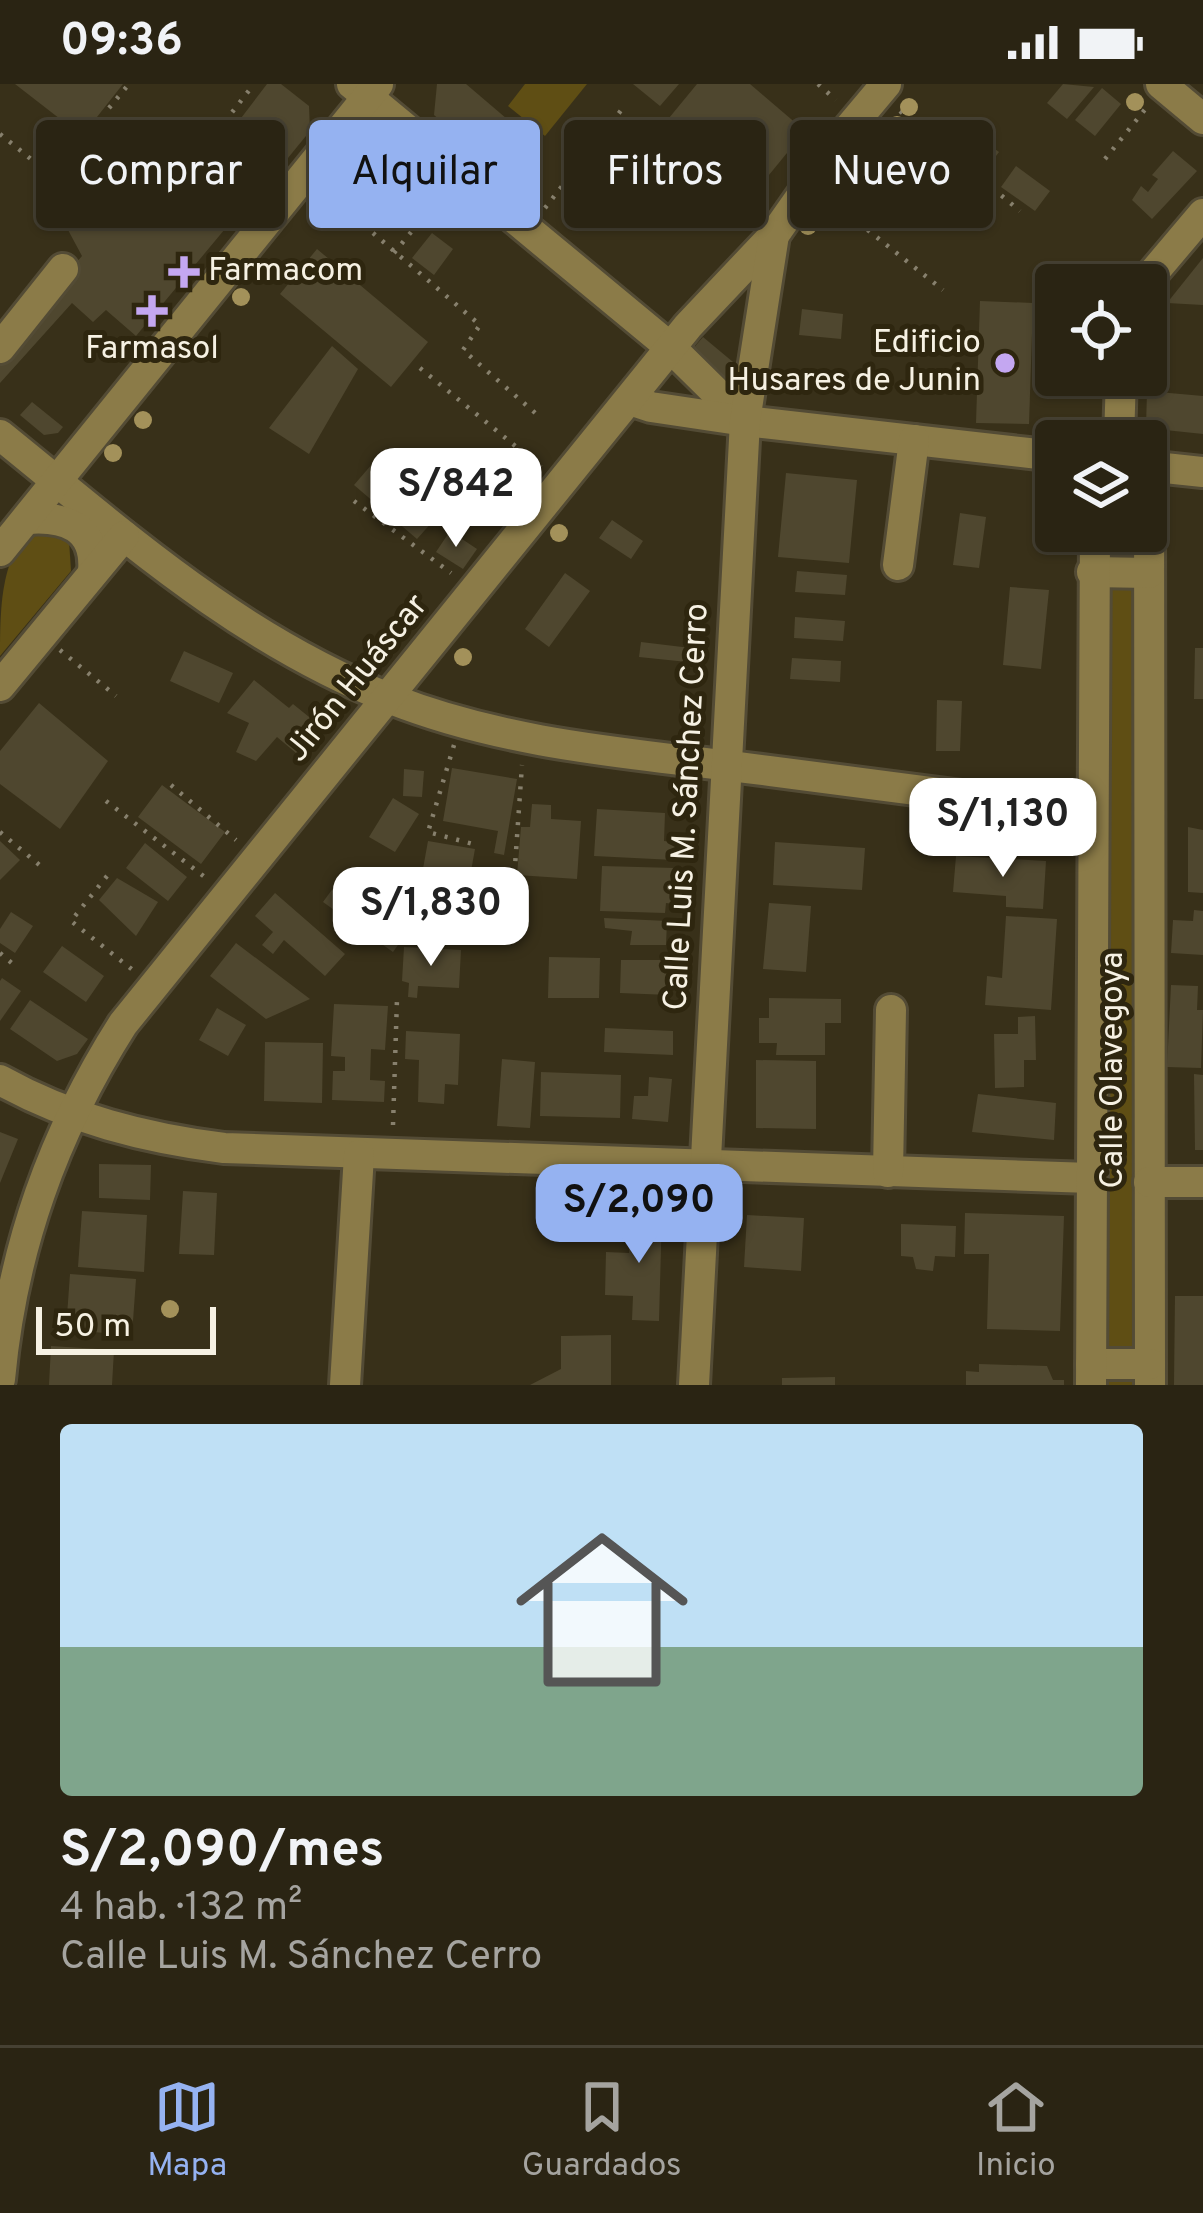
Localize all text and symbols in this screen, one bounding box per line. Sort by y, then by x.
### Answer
text: 09:36 [60,14,183,71]
chip: Comprar [36,120,285,228]
chip: Alquilar [309,120,540,228]
chip: Filtros [564,120,766,228]
chip: Nuevo [790,120,993,228]
place label: Farmacom [208,251,363,293]
marker: Farmacom [171,259,197,285]
map controls [1035,264,1167,552]
button: locate [1035,264,1167,396]
marker: Farmasol [139,298,165,324]
place label: Edificio Husares de Junin [727,323,981,403]
place label: Farmasol [85,329,219,371]
marker: Edificio Husares de Junin [992,350,1018,376]
button: layers [1035,420,1167,552]
pin: S/842 [372,448,540,550]
text: S/842 [397,462,515,511]
street label: Jirón Huáscar [277,586,439,772]
street label: Calle Luis M. Sánchez Cerro [656,602,720,1012]
pin: S/1,130 [892,778,1114,880]
text: S/1,130 [936,792,1070,841]
pin: S/1,830 [320,867,542,969]
text: S/1,830 [360,881,502,930]
street label: Calle Olavegoya [1093,951,1135,1189]
pin: S/2,090 [528,1164,750,1266]
text: S/2,090 [563,1178,715,1227]
scale bar [36,1301,216,1354]
text: 50 m [54,1307,131,1349]
icon: home [494,1502,710,1718]
text: S/2,090/mes [60,1820,384,1885]
text: 4 hab. · 132 m² [60,1885,302,1934]
text: Calle Luis M. Sánchez Cerro [60,1934,542,1983]
tab: Mapa [147,2074,227,2188]
tab: Guardados [522,2074,682,2188]
tab: Inicio [976,2074,1056,2188]

